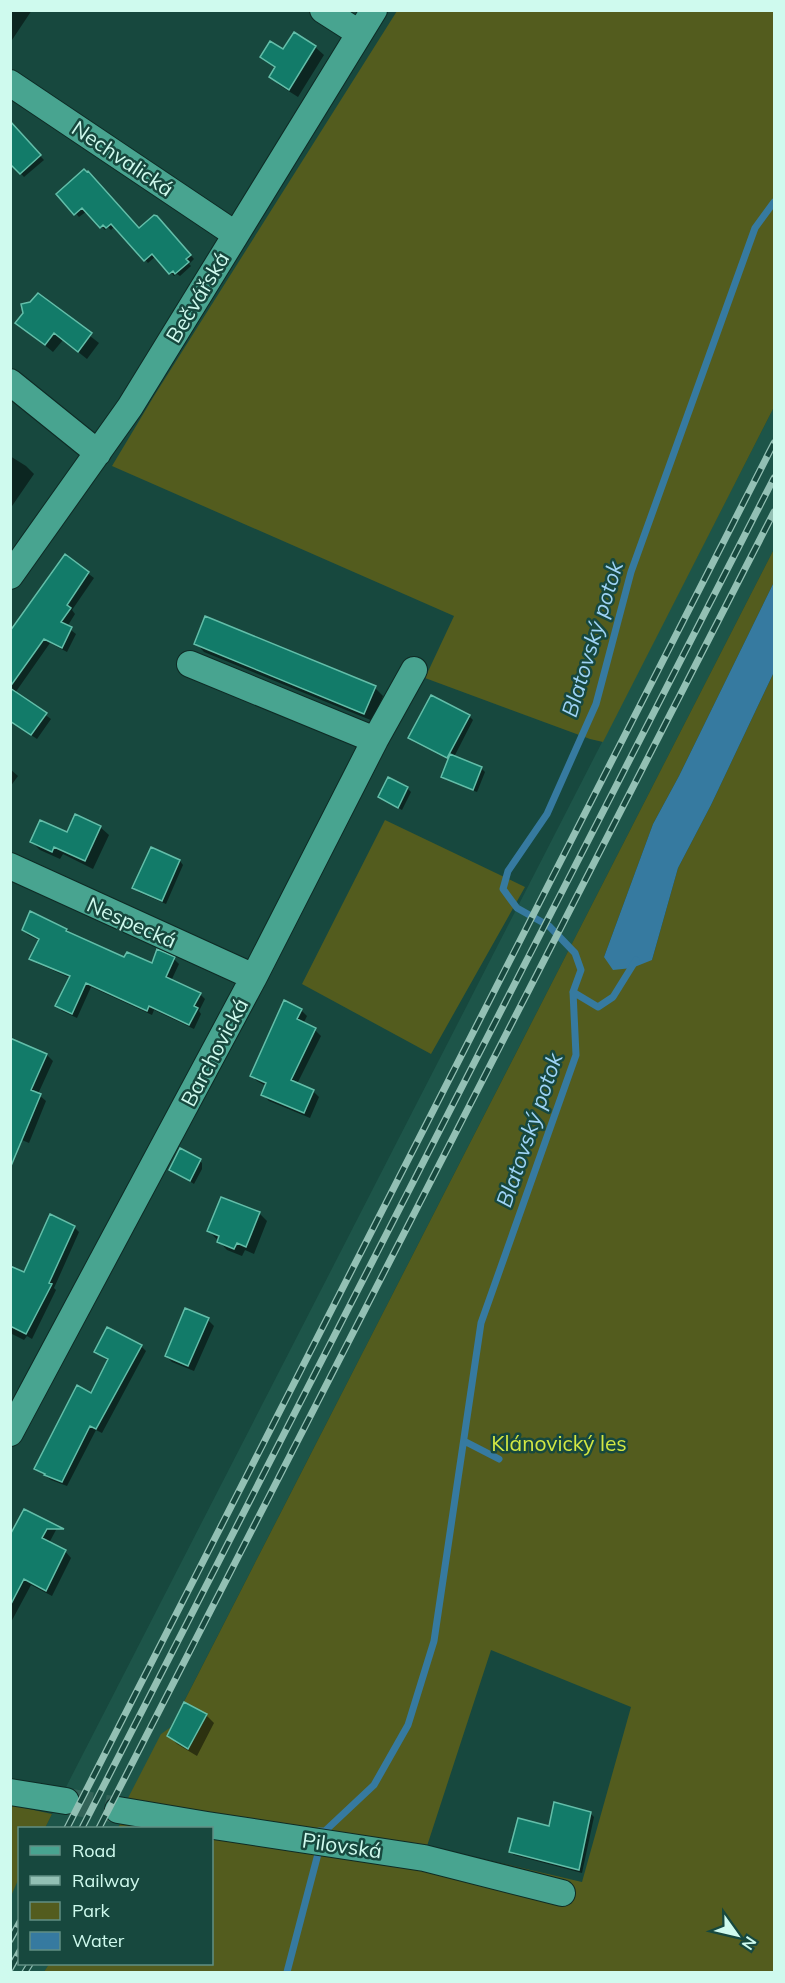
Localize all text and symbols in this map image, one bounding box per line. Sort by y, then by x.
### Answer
street label: Nechvalická [67,114,179,202]
street label: Bečvářská [160,247,234,347]
water label: Blatovský potok [555,557,629,720]
street label: Nespecká [83,891,181,953]
street label: Barchovická [175,993,253,1111]
water label: Blatovský potok [490,1049,569,1211]
park label: Klánovický les [491,1430,627,1456]
legend [18,1827,213,1965]
street label: Pilovská [300,1827,384,1863]
text: Road [72,1839,116,1862]
text: Railway [72,1869,140,1892]
text: Park [72,1899,111,1922]
north arrow [707,1905,767,1965]
text: Water [72,1929,125,1952]
text: N [738,1933,761,1954]

